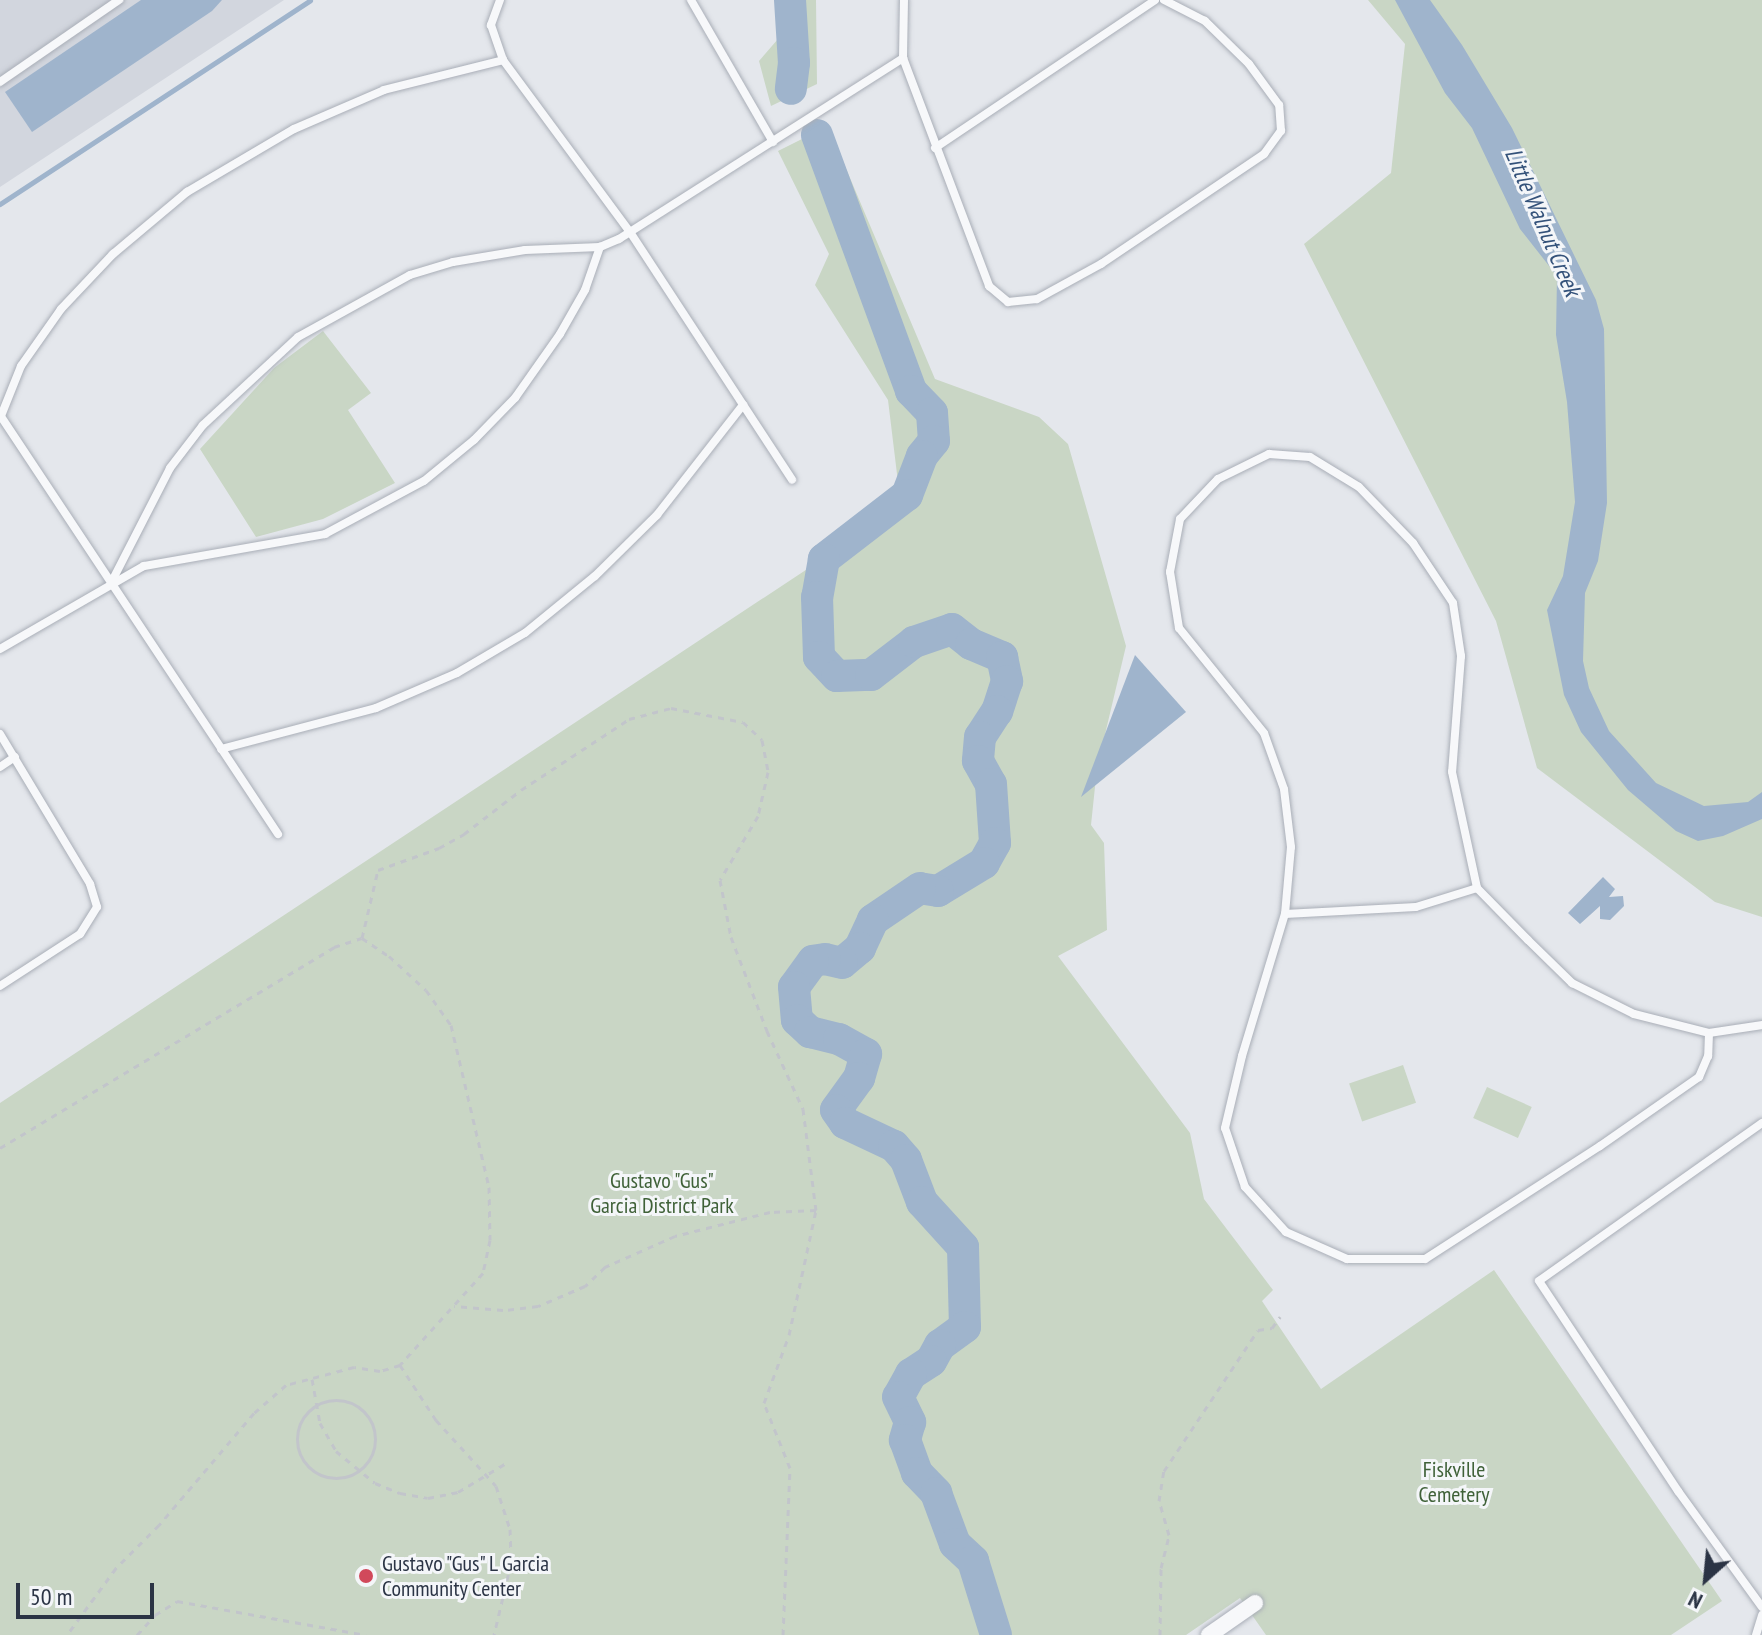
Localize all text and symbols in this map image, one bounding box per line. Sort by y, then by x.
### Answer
water label: Little Walnut Creek [1499,144,1587,300]
park label: Gustavo "Gus" Garcia District Park [590,1167,734,1218]
park label: Fiskville Cemetery [1418,1456,1490,1508]
north arrow [1666,1539,1746,1619]
place label: Gustavo "Gus" L Garcia Community Center [382,1550,553,1602]
scale bar [20,1567,158,1617]
marker: Gustavo "Gus" L Garcia Community Center [357,1567,375,1585]
text: 50 m [30,1581,72,1612]
text: N [1683,1585,1707,1616]

